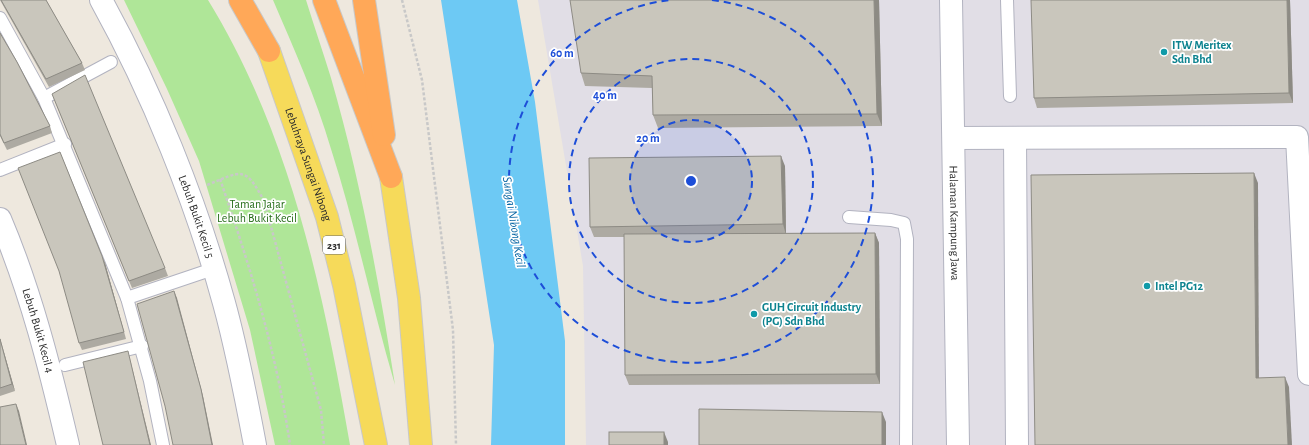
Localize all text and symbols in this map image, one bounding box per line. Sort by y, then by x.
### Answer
place label: ITW Meritex Sdn Bhd [1172,39,1232,65]
text: 60 m [550,47,574,59]
marker: ITW Meritex Sdn Bhd [1159,47,1169,57]
text: 40 m [593,89,617,101]
street label: Lebuhraya Sungai Nibong [283,106,334,222]
text: 20 m [636,132,660,144]
street label: Halaman Kampung Jawa [948,165,961,281]
street label: Lebuh Bukit Kecil 5 [176,173,216,260]
centre of rings [684,174,698,188]
water label: Sungai Nibong Kecil [500,176,527,269]
park label: Taman Jajar Lebuh Bukit Kecil [217,198,297,224]
road number: 231 [323,236,345,254]
place label: Intel PG12 [1155,280,1204,292]
marker: Intel PG12 [1142,281,1152,291]
street label: Lebuh Bukit Kecil 4 [20,287,56,374]
place label: GUH Circuit Industry (PG) Sdn Bhd [762,301,862,328]
marker: GUH Circuit Industry (PG) Sdn Bhd [749,309,759,319]

